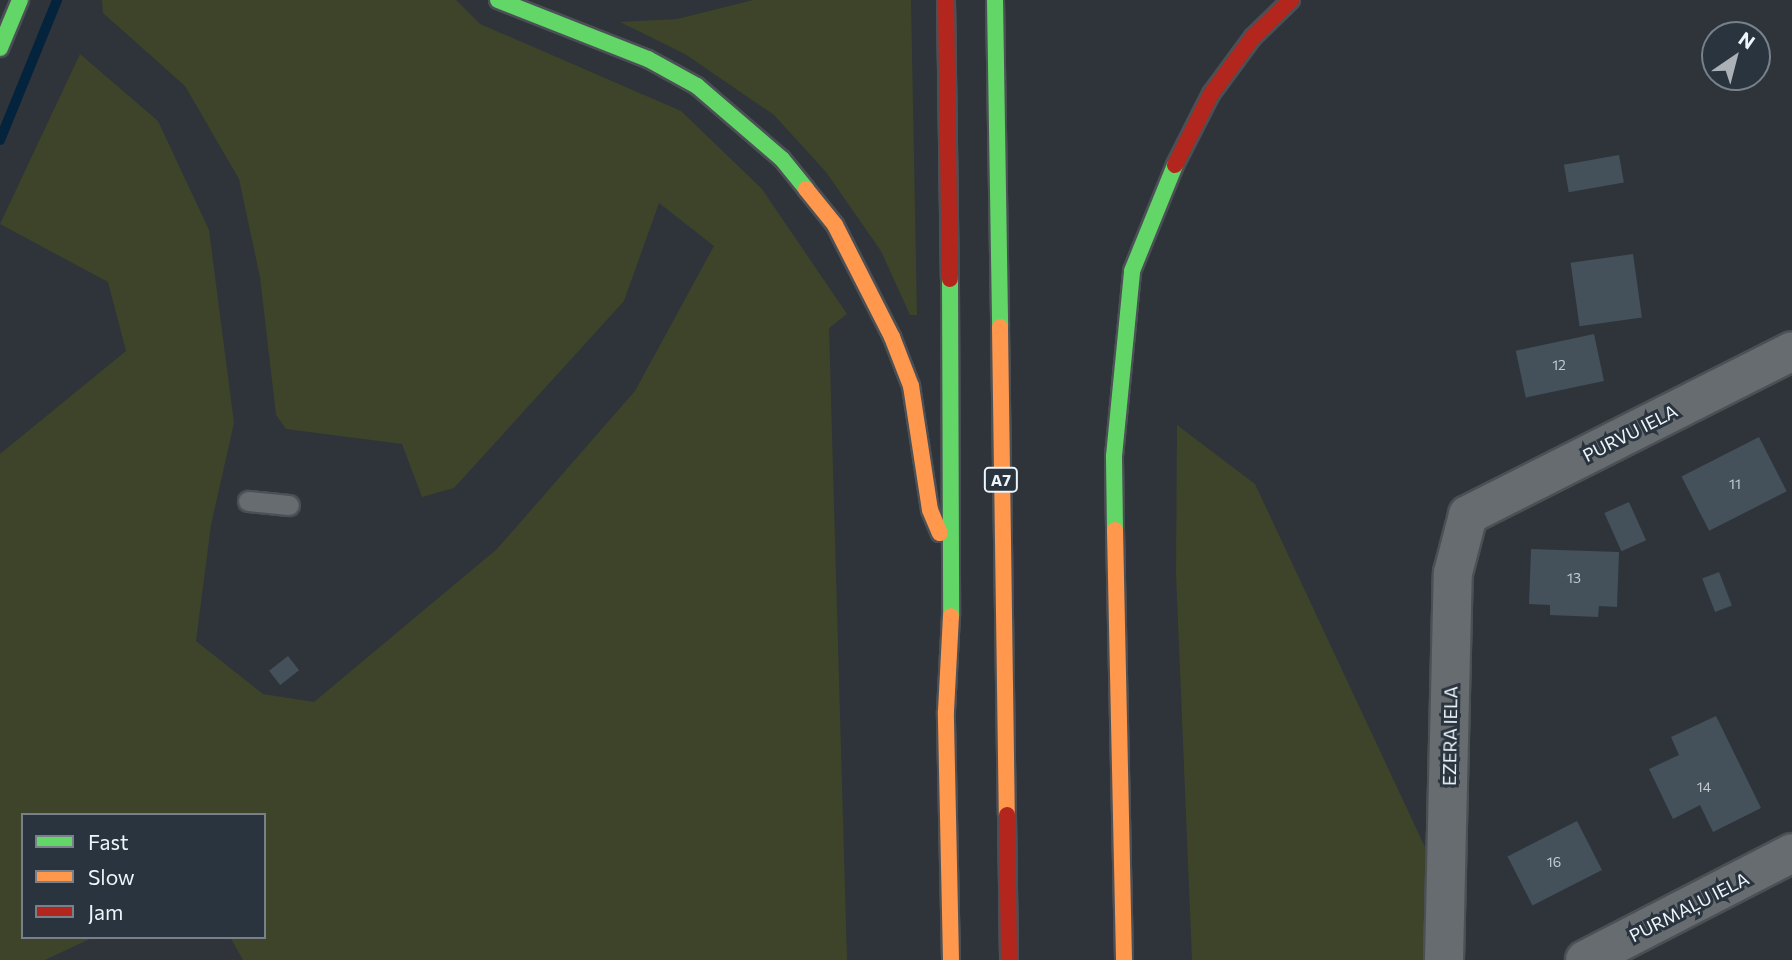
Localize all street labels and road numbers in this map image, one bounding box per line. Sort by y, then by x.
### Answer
street label: PURVU IELA [1579,400,1681,466]
road number: A7 [984,467,1018,492]
street label: EZERA IELA [1438,686,1462,786]
street label: PURMAĻU IELA [1626,868,1752,946]

